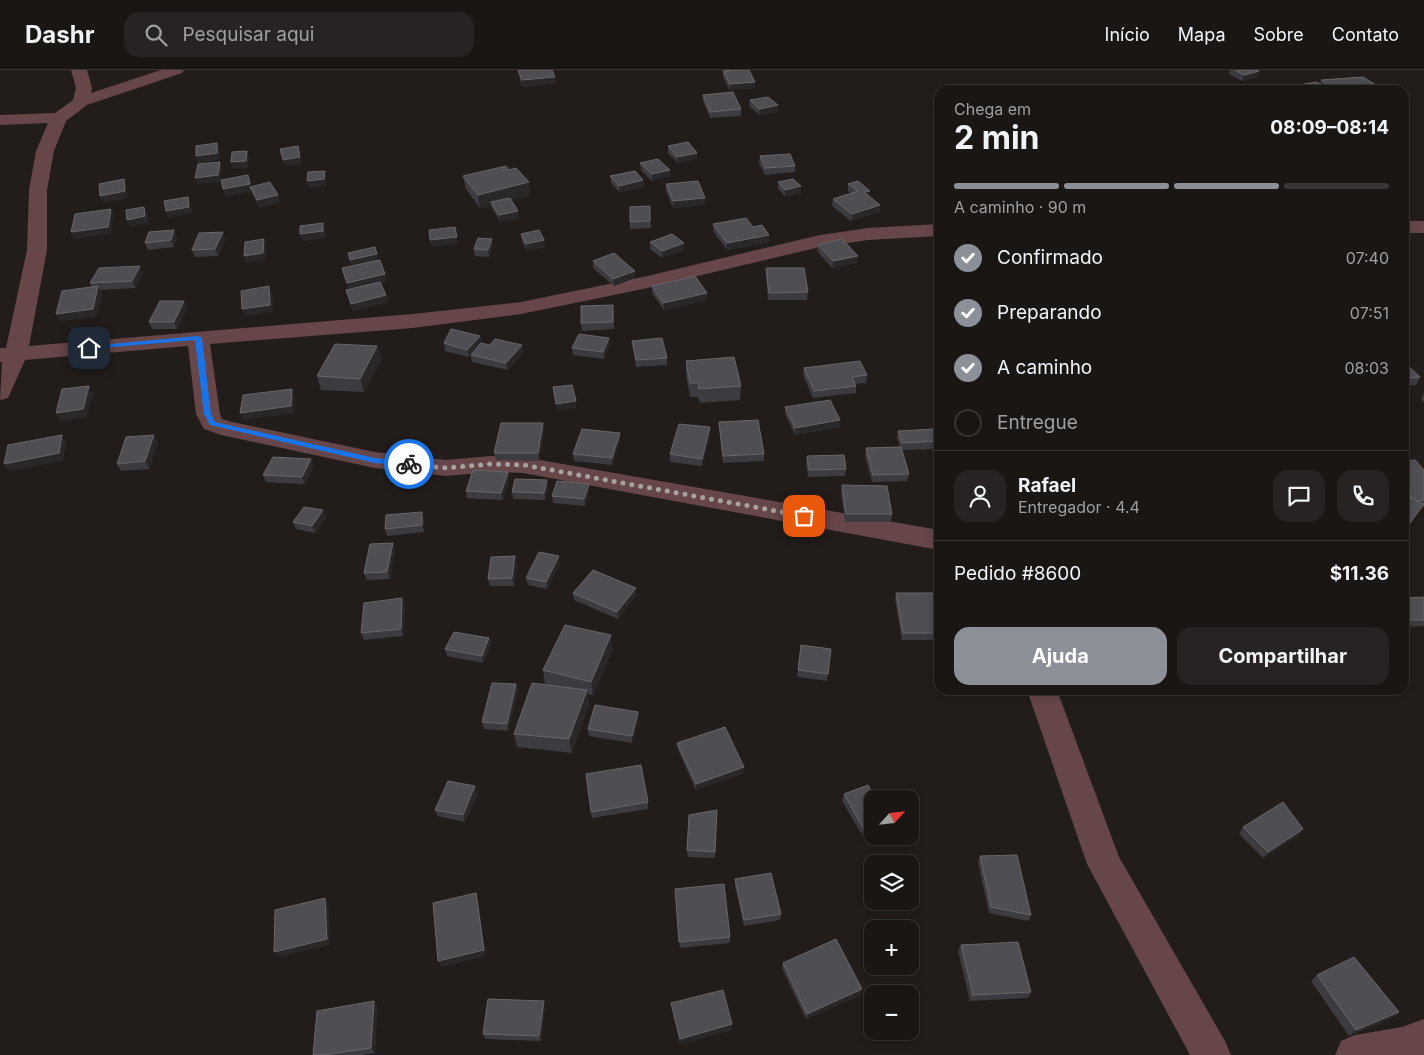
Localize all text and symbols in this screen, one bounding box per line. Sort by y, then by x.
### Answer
search box [124,12,474,57]
text: Dashr [25,20,94,49]
icon: search [142,21,170,49]
text: Pesquisar aqui [182,23,314,46]
text: Início [1105,24,1150,45]
text: Mapa [1178,24,1225,45]
text: Sobre [1253,24,1304,45]
text: Contato [1332,24,1399,45]
text: Chega em [954,99,1031,119]
text: 08:09–08:14 [1270,116,1389,139]
text: 2 min [954,118,1040,157]
text: A caminho · 90 m [954,197,1086,217]
icon: check [954,244,982,272]
text: Confirmado [997,246,1103,269]
text: 07:40 [1346,248,1389,268]
icon: check [954,299,982,327]
text: Preparando [997,301,1102,324]
text: 07:51 [1350,303,1389,323]
pin [68,327,110,369]
icon: home [75,334,103,362]
icon: check [954,354,982,382]
text: A caminho [997,356,1092,379]
text: 08:03 [1344,358,1389,378]
text: Entregue [997,411,1078,434]
courier [384,439,434,489]
icon: bike [395,450,423,478]
button: person [954,470,1006,522]
button: chat [1273,470,1325,522]
button: phone [1337,470,1389,522]
text: Rafael [1018,474,1076,497]
pin [783,495,825,537]
text: Entregador · 4.4 [1018,497,1140,517]
icon: bag [790,502,818,530]
text: Pedido #8600 [954,562,1081,585]
text: $11.36 [1330,562,1389,585]
button: Ajuda [954,627,1167,685]
button: Compartilhar [1177,627,1389,685]
north arrow [864,790,919,845]
map controls [864,790,919,1040]
button: layers [864,855,919,910]
button: + [864,920,919,975]
button: − [864,985,919,1040]

